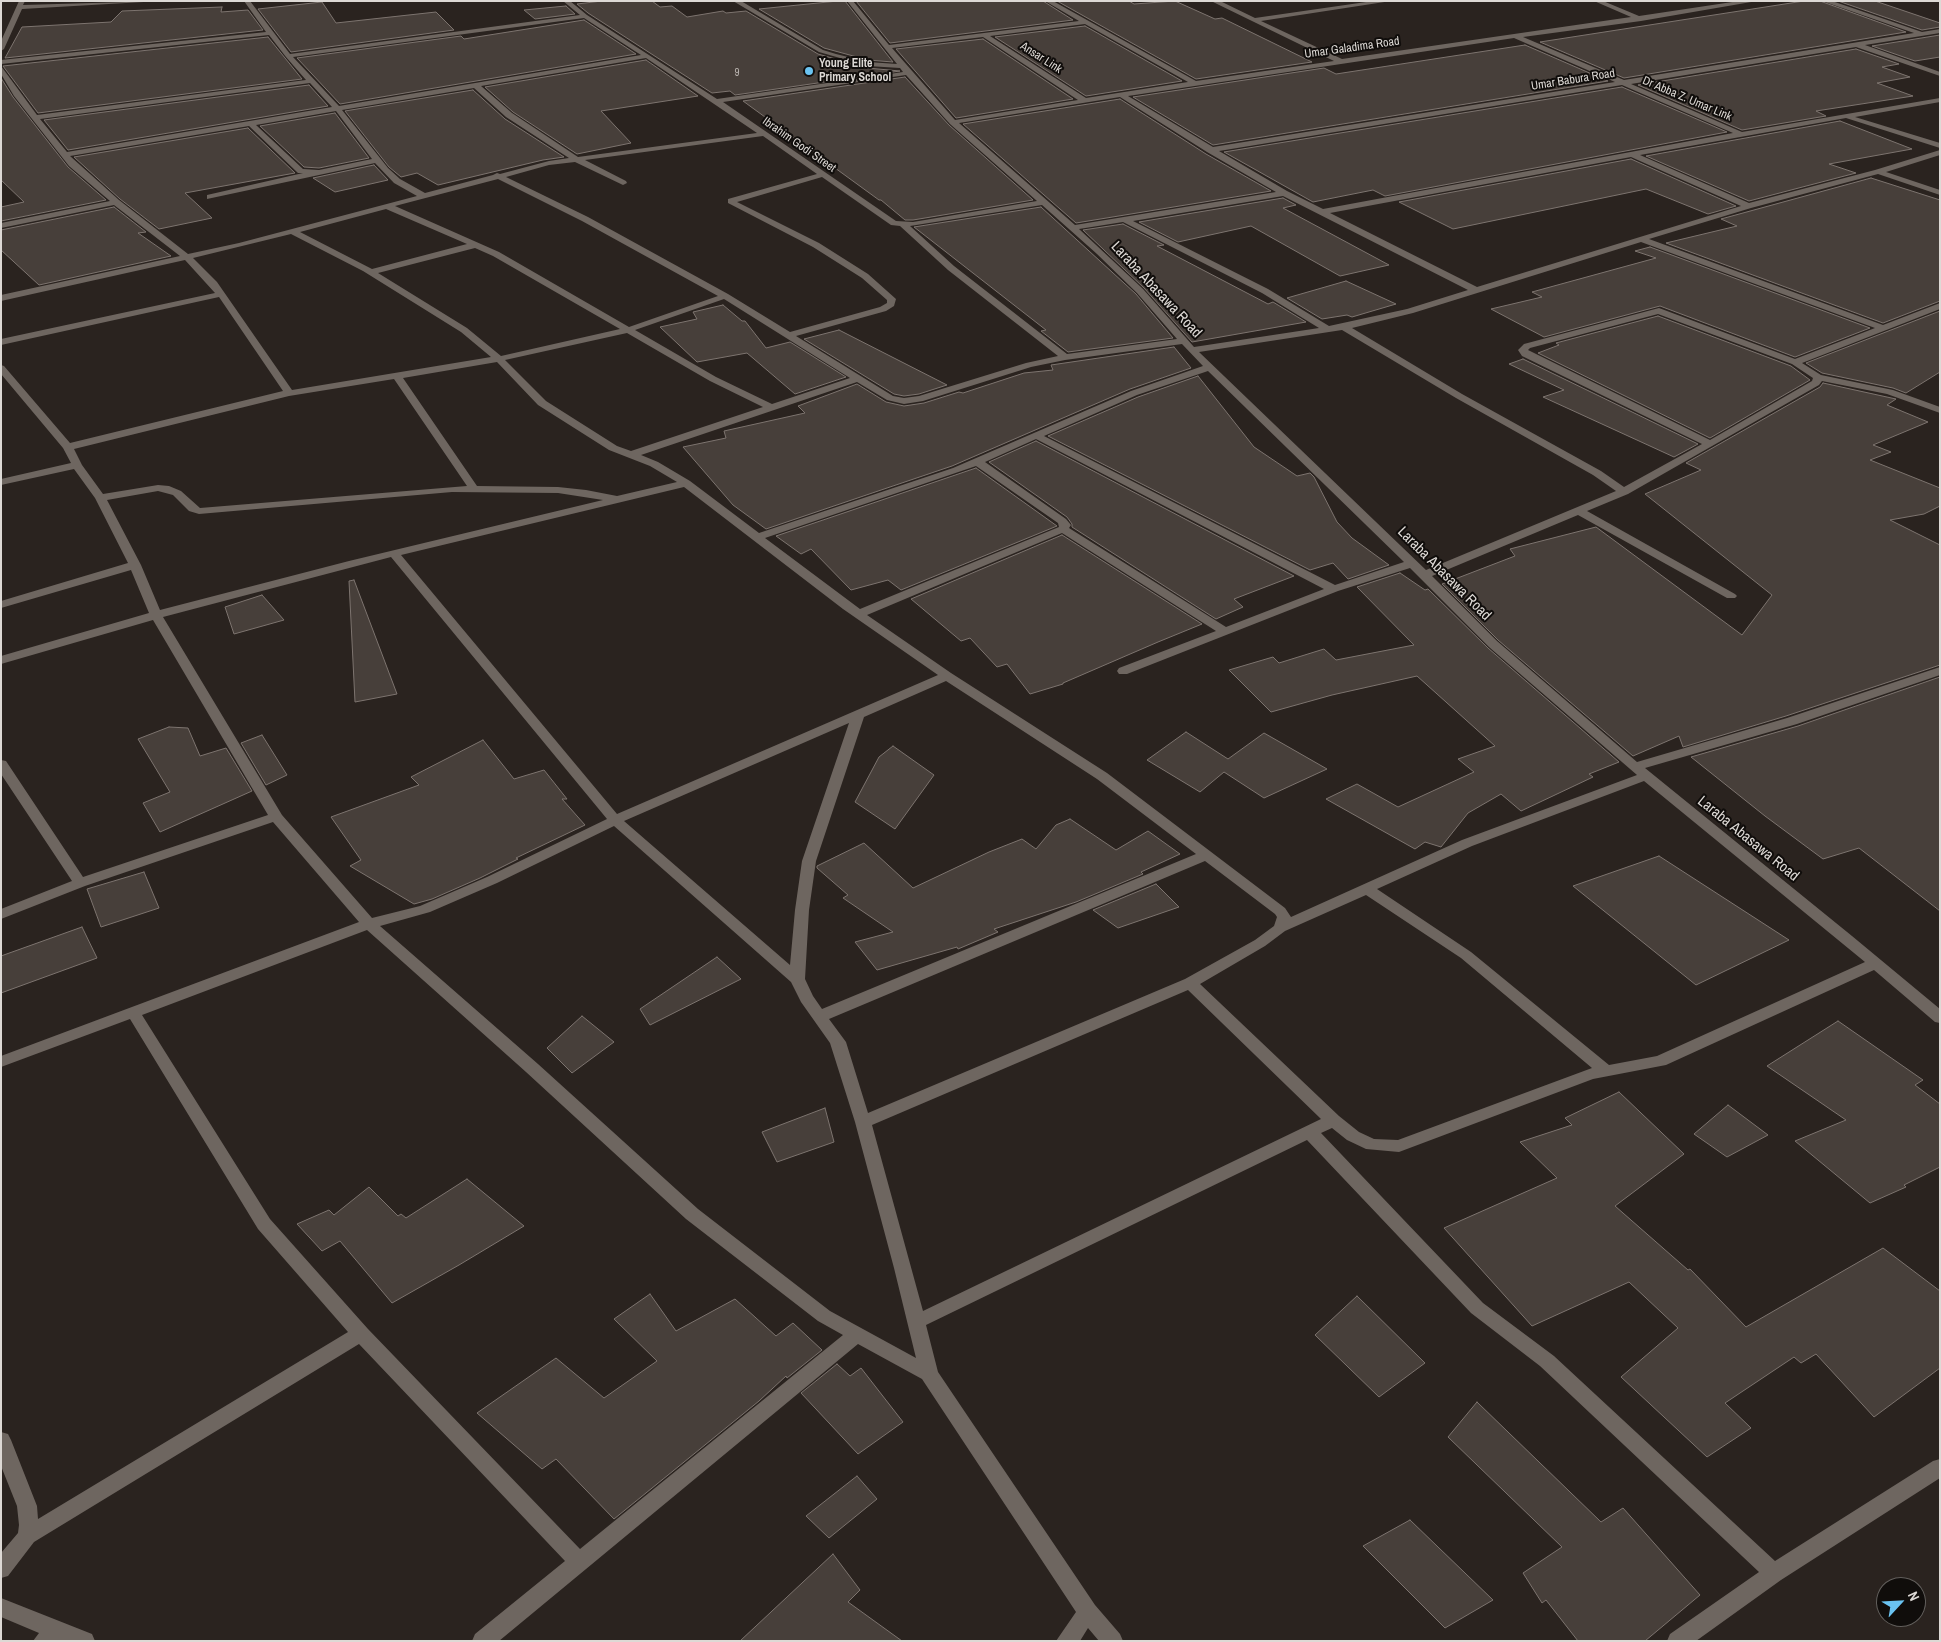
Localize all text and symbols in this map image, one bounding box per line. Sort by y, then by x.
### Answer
street label: Umar Galadima Road [1304,34,1400,62]
street label: Ansar Link [1017,39,1065,77]
place label: Young Elite Primary School [819,57,891,85]
marker: Young Elite Primary School [803,65,815,77]
house number: 9 [734,66,740,80]
street label: Umar Babura Road [1530,66,1616,94]
street label: Dr Abba Z. Umar Link [1640,74,1734,124]
street label: Ibrahim Godi Street [759,114,839,176]
street label: Laraba Abasawa Road [1107,238,1205,342]
street label: Laraba Abasawa Road [1393,523,1495,625]
street label: Laraba Abasawa Road [1694,793,1802,885]
north arrow [1876,1577,1926,1627]
text: N [1904,1589,1924,1604]

